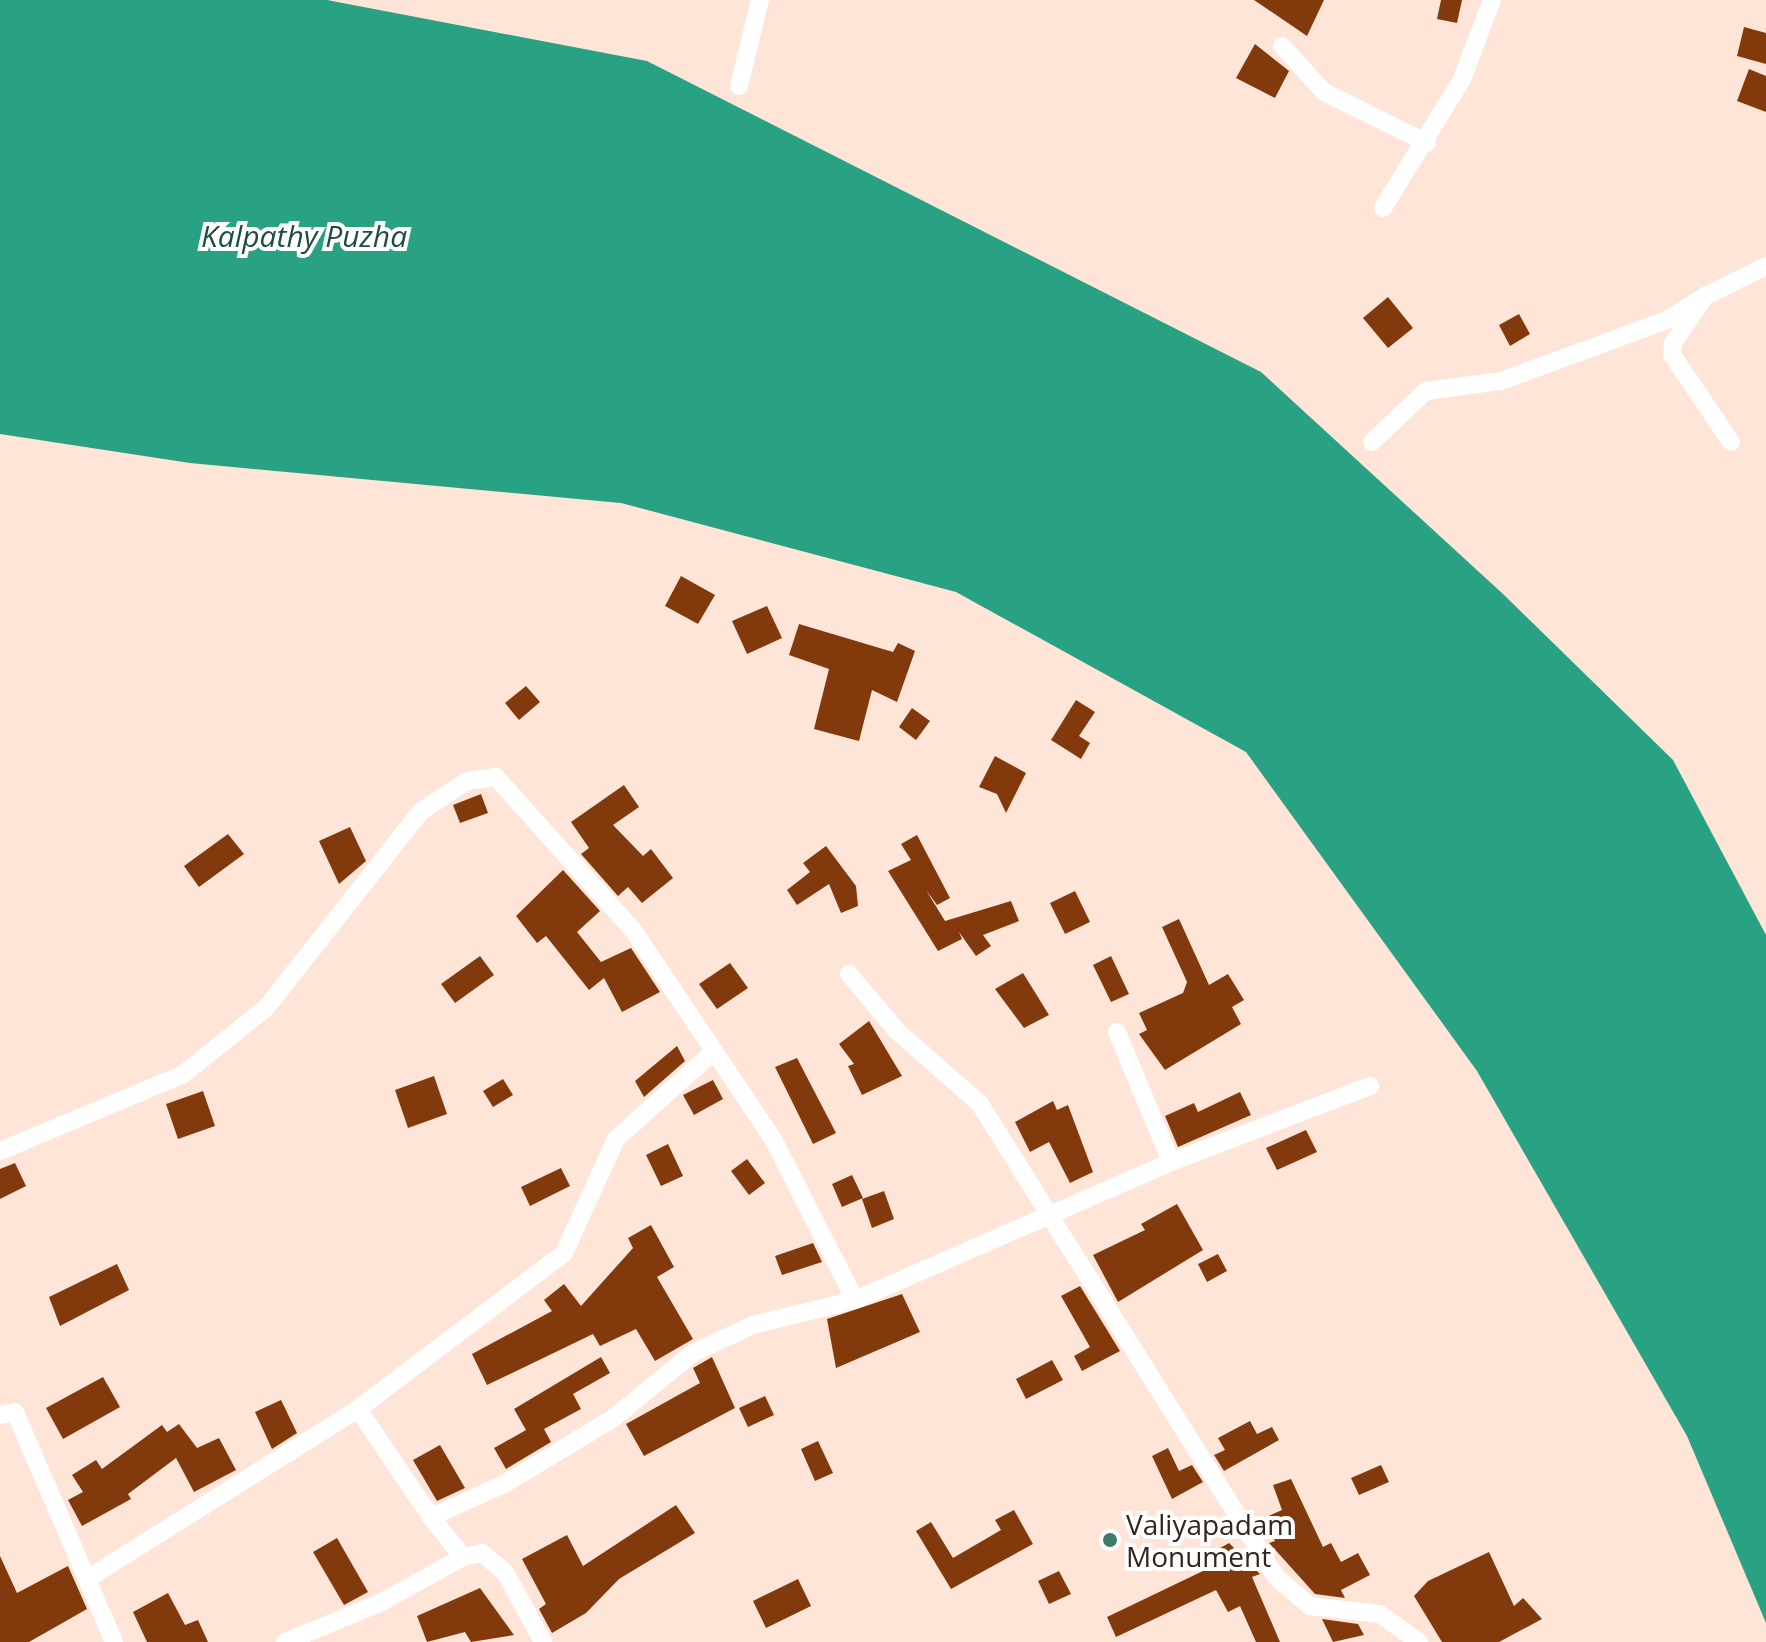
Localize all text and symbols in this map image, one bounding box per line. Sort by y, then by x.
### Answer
water label: Kalpathy Puzha [201,218,407,254]
place label: Valiyapadam Monument [1126,1507,1293,1573]
marker: Valiyapadam Monument [1101,1531,1119,1549]

